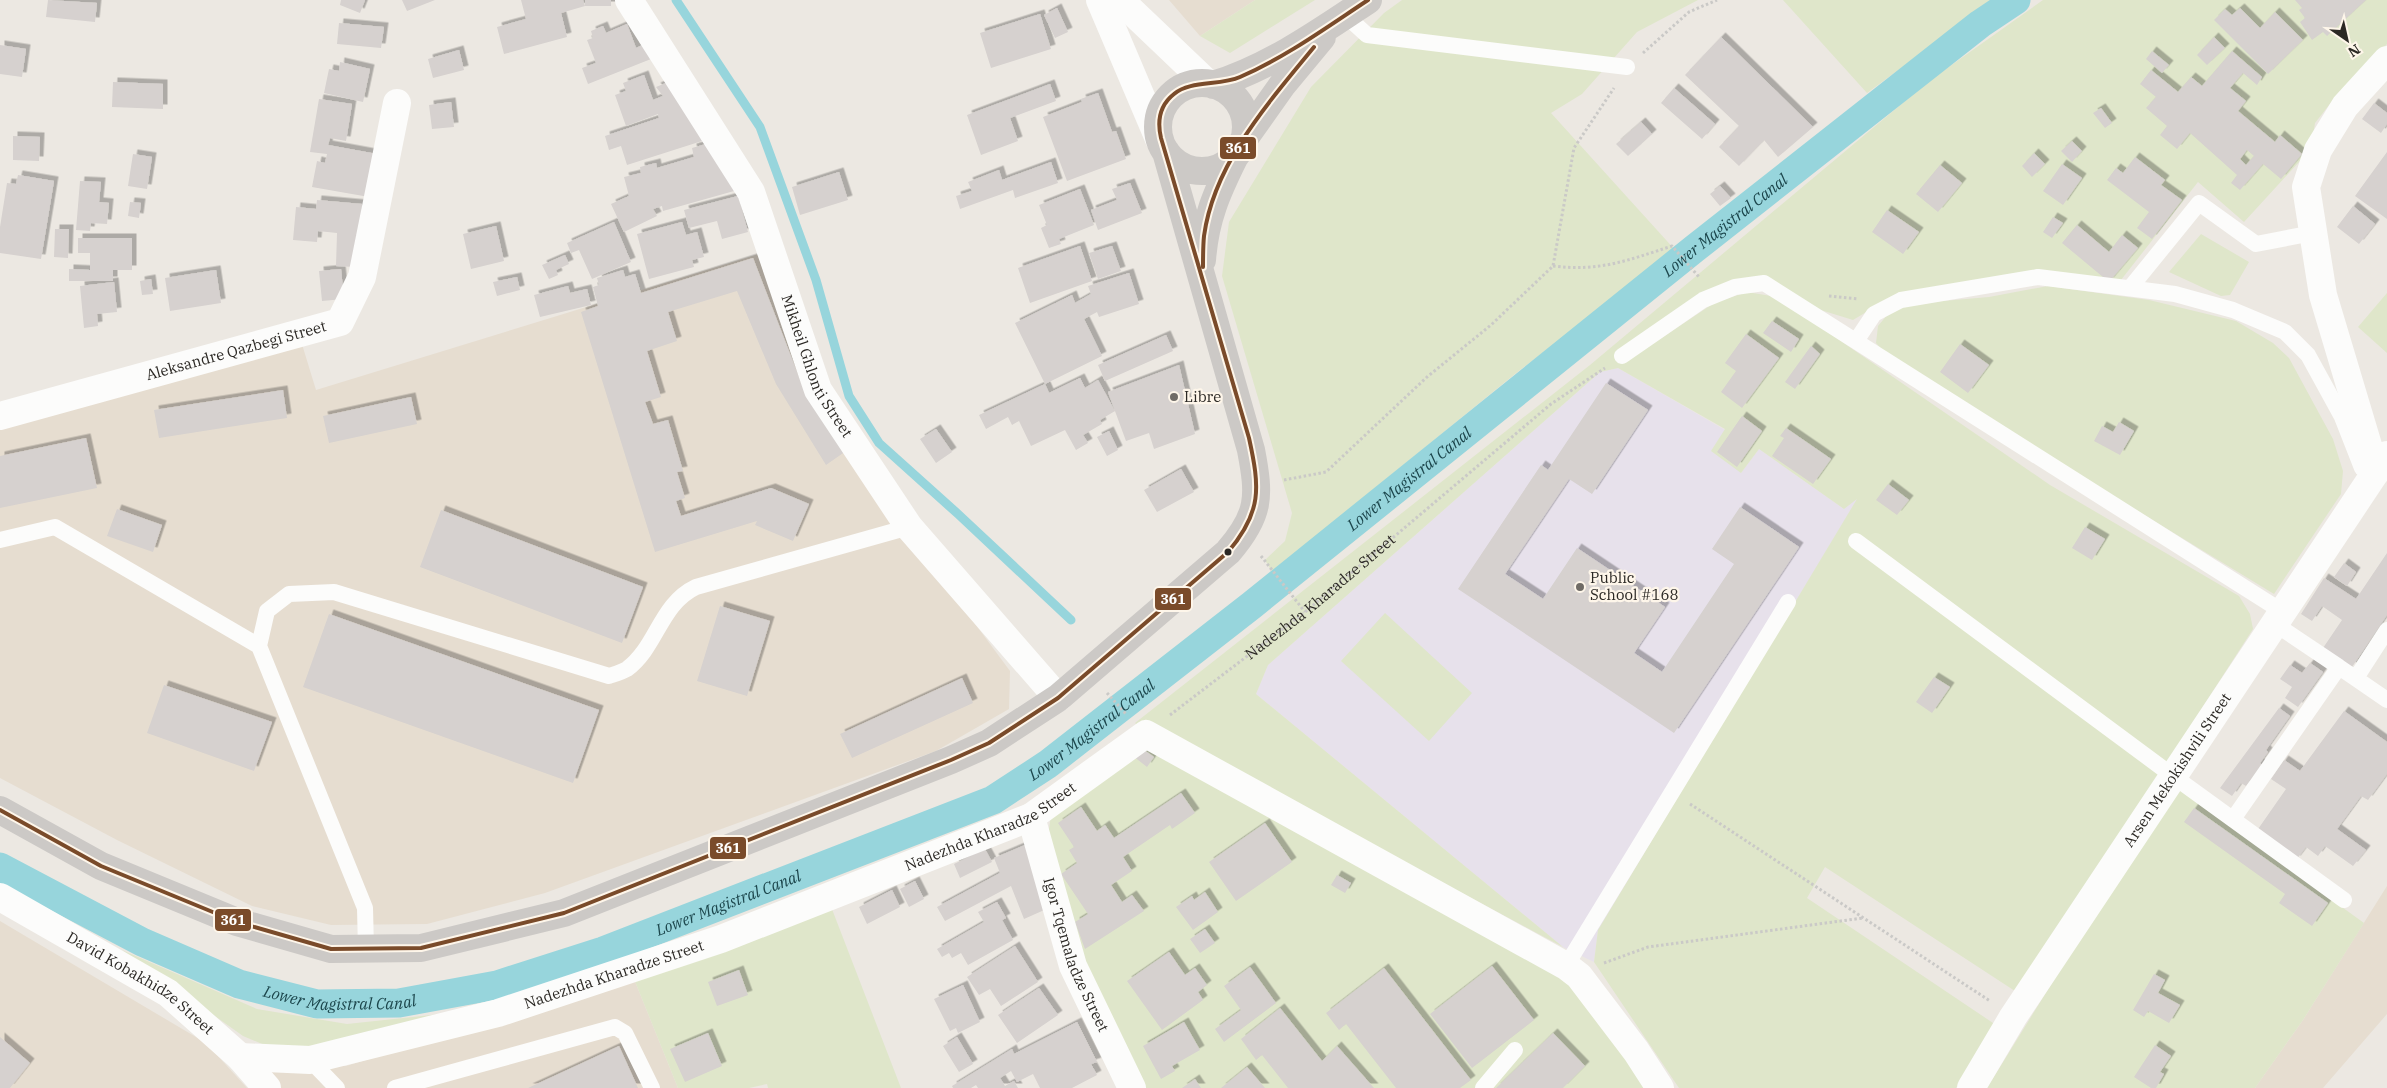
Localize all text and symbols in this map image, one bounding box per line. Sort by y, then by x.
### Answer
north arrow [2322,15,2372,65]
text: N [2345,40,2364,61]
line badge: 361 [1219,136,1257,160]
text: 361 [1225,139,1251,157]
water label: Lower Magistral Canal [1657,169,1792,281]
street label: Mikheil Ghlonti Street [777,292,857,441]
street label: Aleksandre Qazbegi Street [144,316,328,384]
place label: Libre [1184,387,1221,406]
marker: Libre [1168,391,1180,403]
water label: Lower Magistral Canal [1342,422,1476,535]
street label: Nadezhda Kharadze Street [1241,530,1399,663]
unlabelled marker [1223,547,1233,557]
place label: Public School #168 [1590,568,1678,604]
marker: Public School #168 [1574,581,1586,593]
line badge: 361 [1154,587,1192,611]
text: 361 [1160,590,1186,608]
water label: Lower Magistral Canal [1024,675,1159,785]
street label: Arsen Mekokishvili Street [2119,689,2235,851]
street label: Nadezhda Kharadze Street [902,778,1079,875]
line badge: 361 [709,836,747,860]
text: 361 [715,839,741,857]
water label: Lower Magistral Canal [652,865,804,940]
street label: Igor Tqemaladze Street [1039,875,1113,1035]
line badge: 361 [214,908,252,932]
text: 361 [220,911,246,929]
street label: David Kobakhidze Street [64,927,218,1038]
street label: Nadezhda Kharadze Street [522,935,706,1013]
water label: Lower Magistral Canal [260,980,418,1015]

